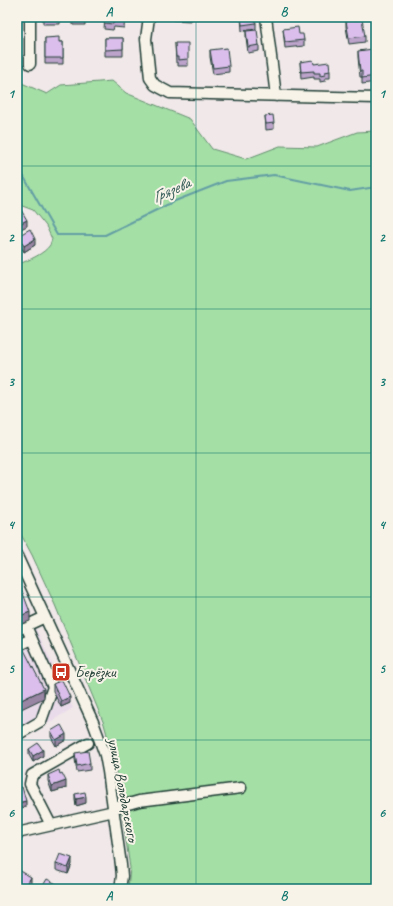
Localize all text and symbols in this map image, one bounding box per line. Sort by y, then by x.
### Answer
text: A [106,4,114,20]
text: B [281,4,289,20]
text: 1 [8,86,16,102]
text: 1 [379,86,387,102]
water label: Грязева [149,172,195,208]
text: 2 [8,230,15,246]
text: 2 [379,230,386,246]
text: 3 [8,374,15,390]
text: 3 [379,374,386,390]
text: 4 [8,517,16,533]
text: 4 [379,517,387,533]
text: 5 [8,661,15,677]
bus stop icon: Берёзки [50,661,72,683]
text: 5 [379,661,386,677]
place label: Берёзки [75,662,117,682]
street label: улица Володарского [103,735,143,846]
text: 6 [8,805,15,821]
text: 6 [379,805,386,821]
text: A [106,888,114,904]
text: B [281,888,289,904]

